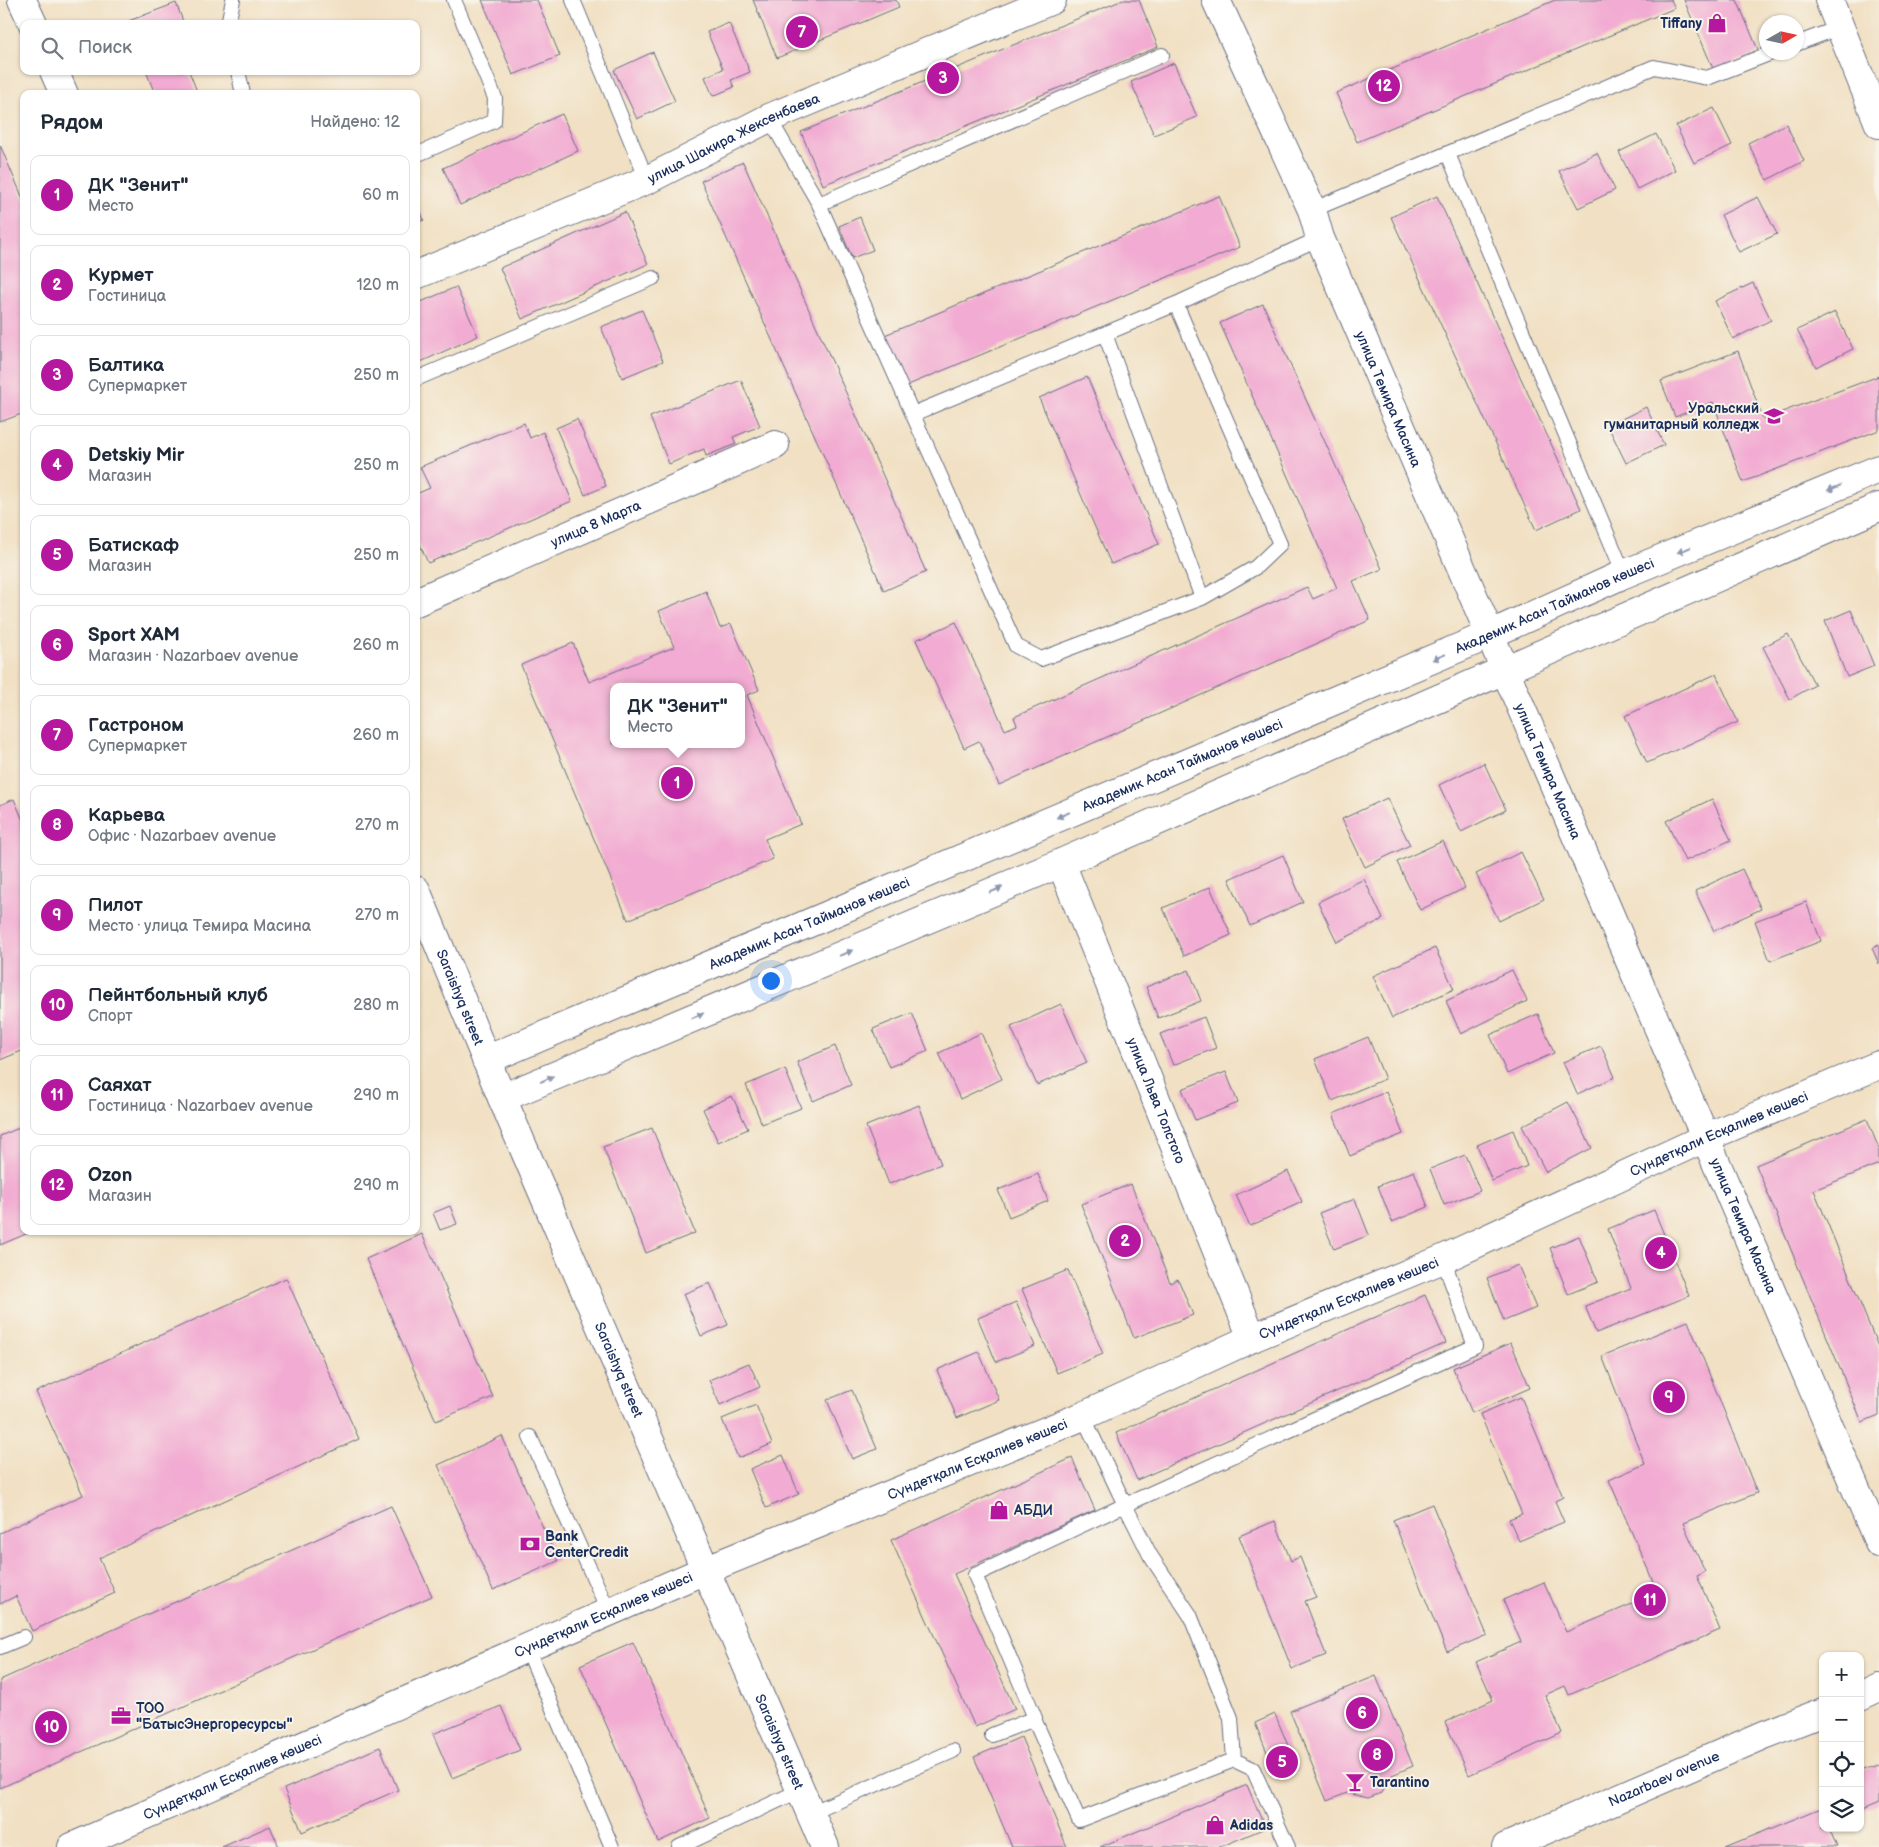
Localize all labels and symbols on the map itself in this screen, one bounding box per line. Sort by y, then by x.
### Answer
shop icon: Tiffany [1706,12,1728,34]
pin: 7 [786,13,818,51]
place label: Tiffany [1660,15,1703,32]
north arrow [1759,15,1804,60]
pin: 3 [927,59,959,97]
pin: 12 [1368,67,1400,105]
street label: улица Шакира Жексенбаева [645,90,823,187]
street label: улица Темира Масина [1352,329,1425,471]
place label: Уральский гуманитарный колледж [1603,400,1759,433]
school or university icon: Уральский гуманитарный колледж [1763,405,1785,427]
one-way arrow [1826,484,1841,492]
street label: улица 8 Марта [548,496,644,551]
one-way arrow [1677,546,1691,554]
street label: Академик Асан Тайманов көшесі [1451,555,1657,658]
one-way arrow [1431,653,1446,661]
street label: улица Темира Масина [1511,701,1585,843]
street label: Академик Асан Тайманов көшесі [1079,716,1285,816]
pin: 1 [661,764,693,802]
one-way arrow [1056,812,1070,820]
street label: Академик Асан Тайманов көшесі [706,874,912,974]
one-way arrow [989,886,1004,894]
street label: Saraishyq street [433,947,487,1048]
one-way arrow [839,949,854,957]
your location [758,968,784,994]
one-way arrow [689,1011,704,1019]
street label: улица Льва Толстого [1123,1035,1189,1166]
one-way arrow [540,1074,554,1082]
street label: Сүндетқали Есқалиев көшесі [1627,1088,1811,1180]
street label: улица Темира Масина [1707,1156,1780,1297]
pin: 2 [1109,1222,1141,1260]
pin: 4 [1645,1234,1677,1272]
street label: Сүндетқали Есқалиев көшесі [1257,1254,1441,1343]
street label: Saraishyq street [591,1320,647,1421]
pin: 9 [1653,1378,1685,1416]
street label: Сүндетқали Есқалиев көшесі [885,1415,1070,1504]
shop icon: АБДИ [988,1499,1010,1521]
place label: АБДИ [1013,1502,1053,1519]
place label: Bank CenterCredit [545,1528,629,1561]
bank icon: Bank CenterCredit [519,1533,541,1555]
street label: Сүндетқали Есқалиев көшесі [512,1569,695,1661]
pin: 11 [1634,1581,1666,1619]
street label: Saraishyq street [751,1692,807,1793]
pin: 6 [1346,1694,1378,1732]
place label: ТОО "БатысЭнергоресурсы" [136,1700,293,1733]
office icon: ТОО "БатысЭнергоресурсы" [110,1705,132,1727]
pin: 10 [35,1708,67,1746]
street label: Сүндетқали Есқалиев көшесі [141,1731,324,1824]
pin: 8 [1361,1736,1393,1774]
pin: 5 [1266,1743,1298,1781]
street label: Nazarbaev avenue [1606,1747,1722,1811]
bar icon: Tarantino [1344,1771,1366,1793]
place label: Tarantino [1370,1774,1429,1791]
shop icon: Adidas [1204,1814,1226,1836]
place label: Adidas [1229,1817,1273,1834]

